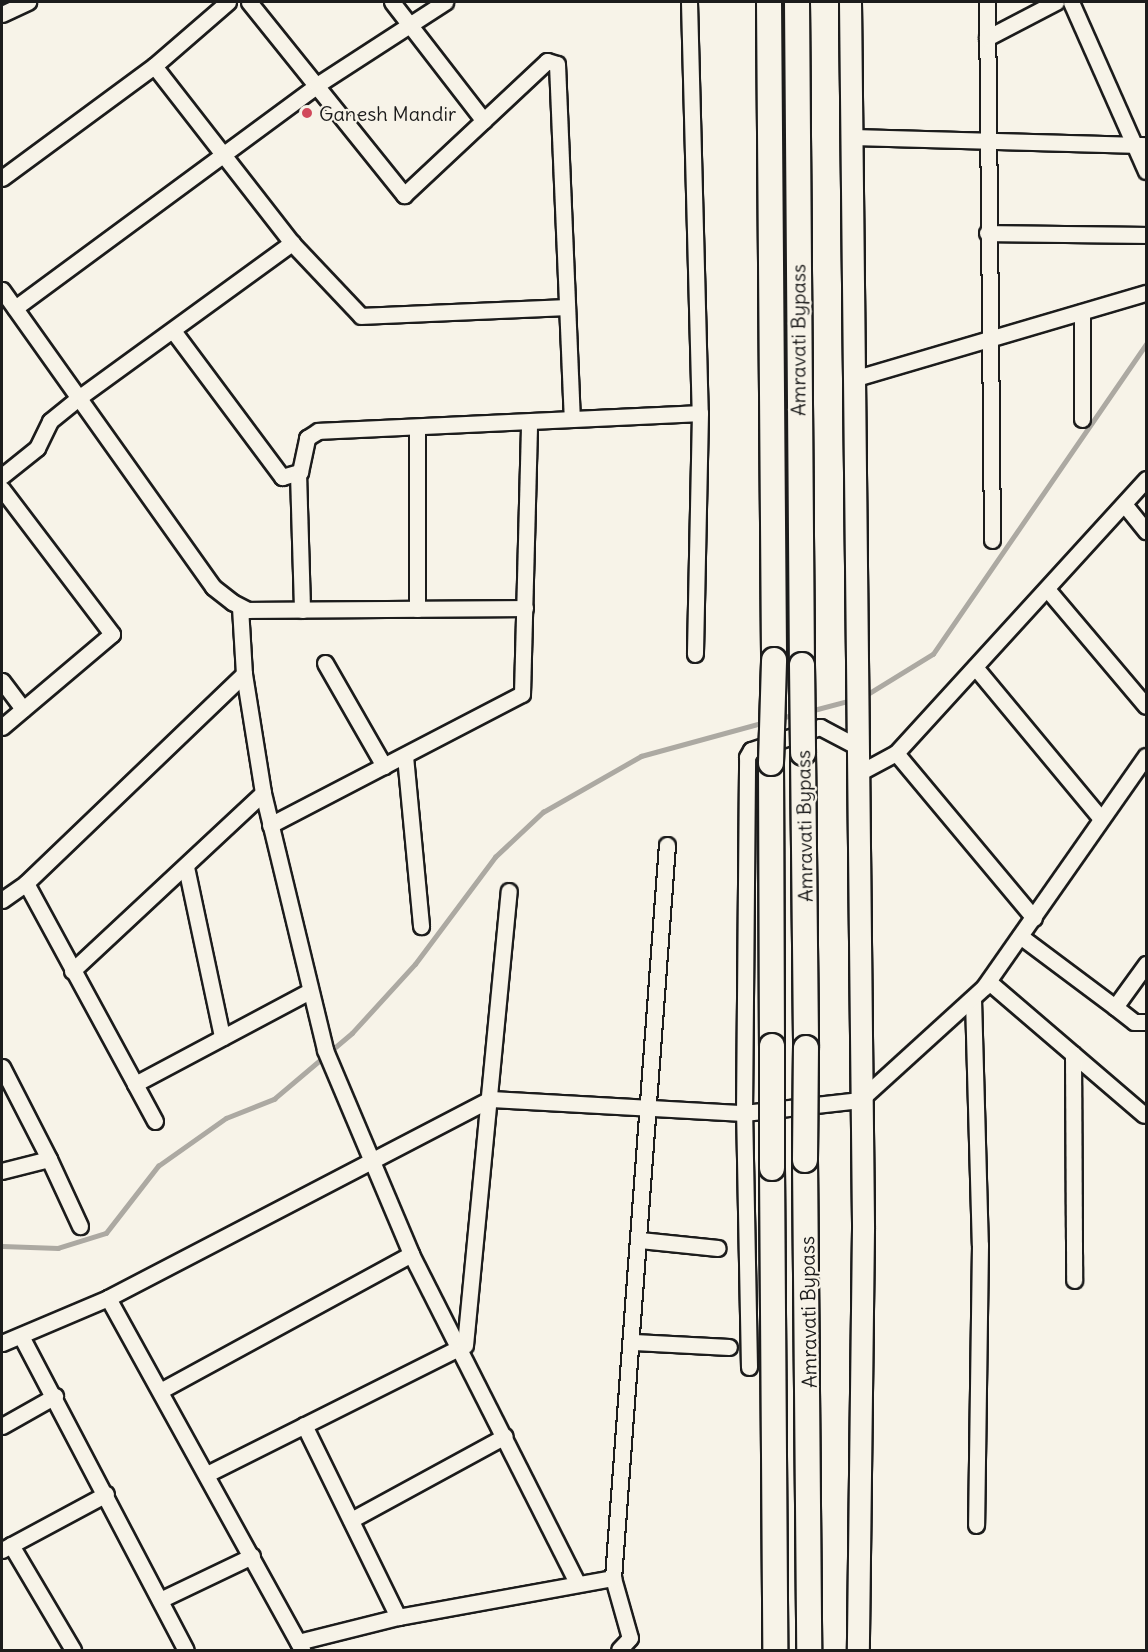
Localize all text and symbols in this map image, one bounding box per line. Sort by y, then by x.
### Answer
place label: Ganesh Mandir [319,101,456,125]
marker: Ganesh Mandir [300,106,314,120]
street label: Amravati Bypass [786,264,810,416]
street label: Amravati Bypass [791,750,817,902]
street label: Amravati Bypass [795,1236,821,1388]

